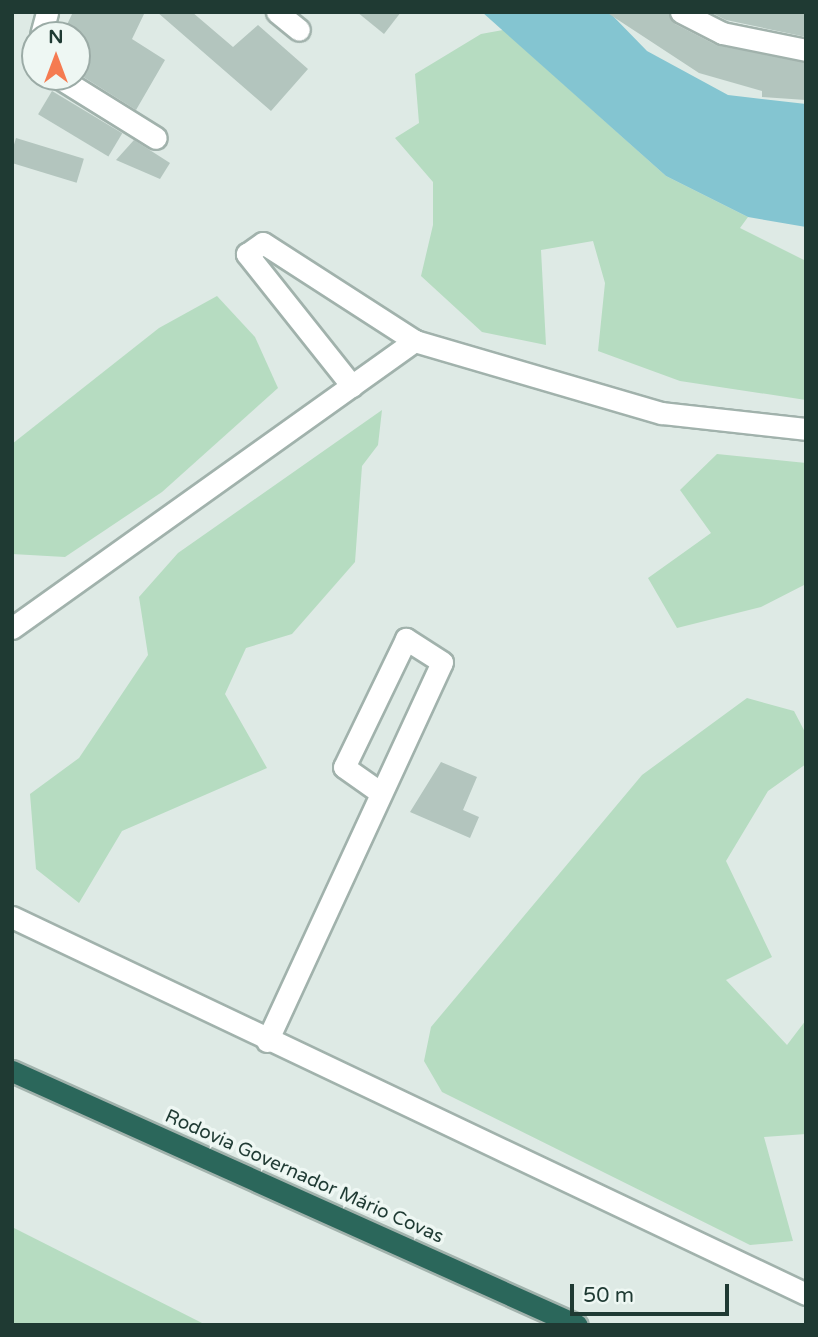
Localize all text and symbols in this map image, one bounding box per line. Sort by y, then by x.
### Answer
north arrow [21,21,91,91]
text: N [48,26,64,48]
street label: Rodovia Governador Mário Covas [161,1105,447,1249]
scale bar [573,1270,732,1314]
text: 50 m [583,1283,634,1308]

